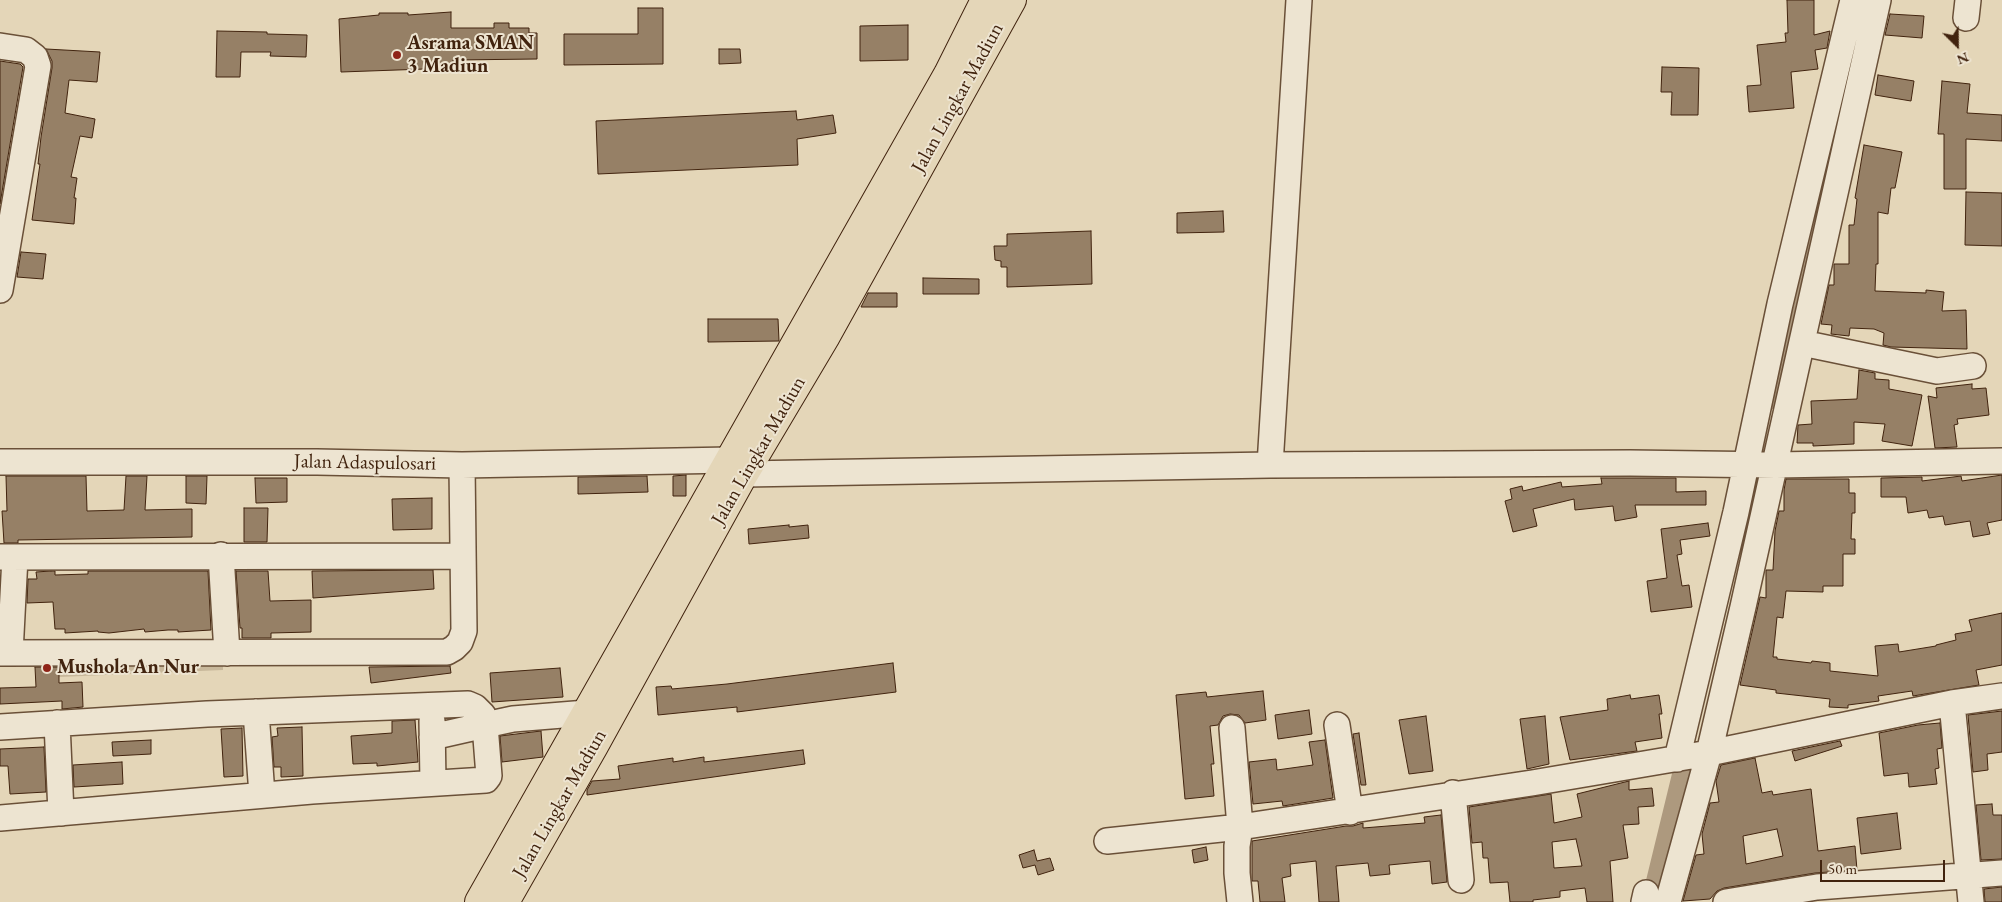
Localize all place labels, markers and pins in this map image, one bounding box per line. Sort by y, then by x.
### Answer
place label: Asrama SMAN 3 Madiun [407,32,534,79]
marker: Asrama SMAN 3 Madiun [391,49,403,61]
place label: Mushola An Nur [57,656,199,680]
marker: Mushola An Nur [41,662,53,674]

